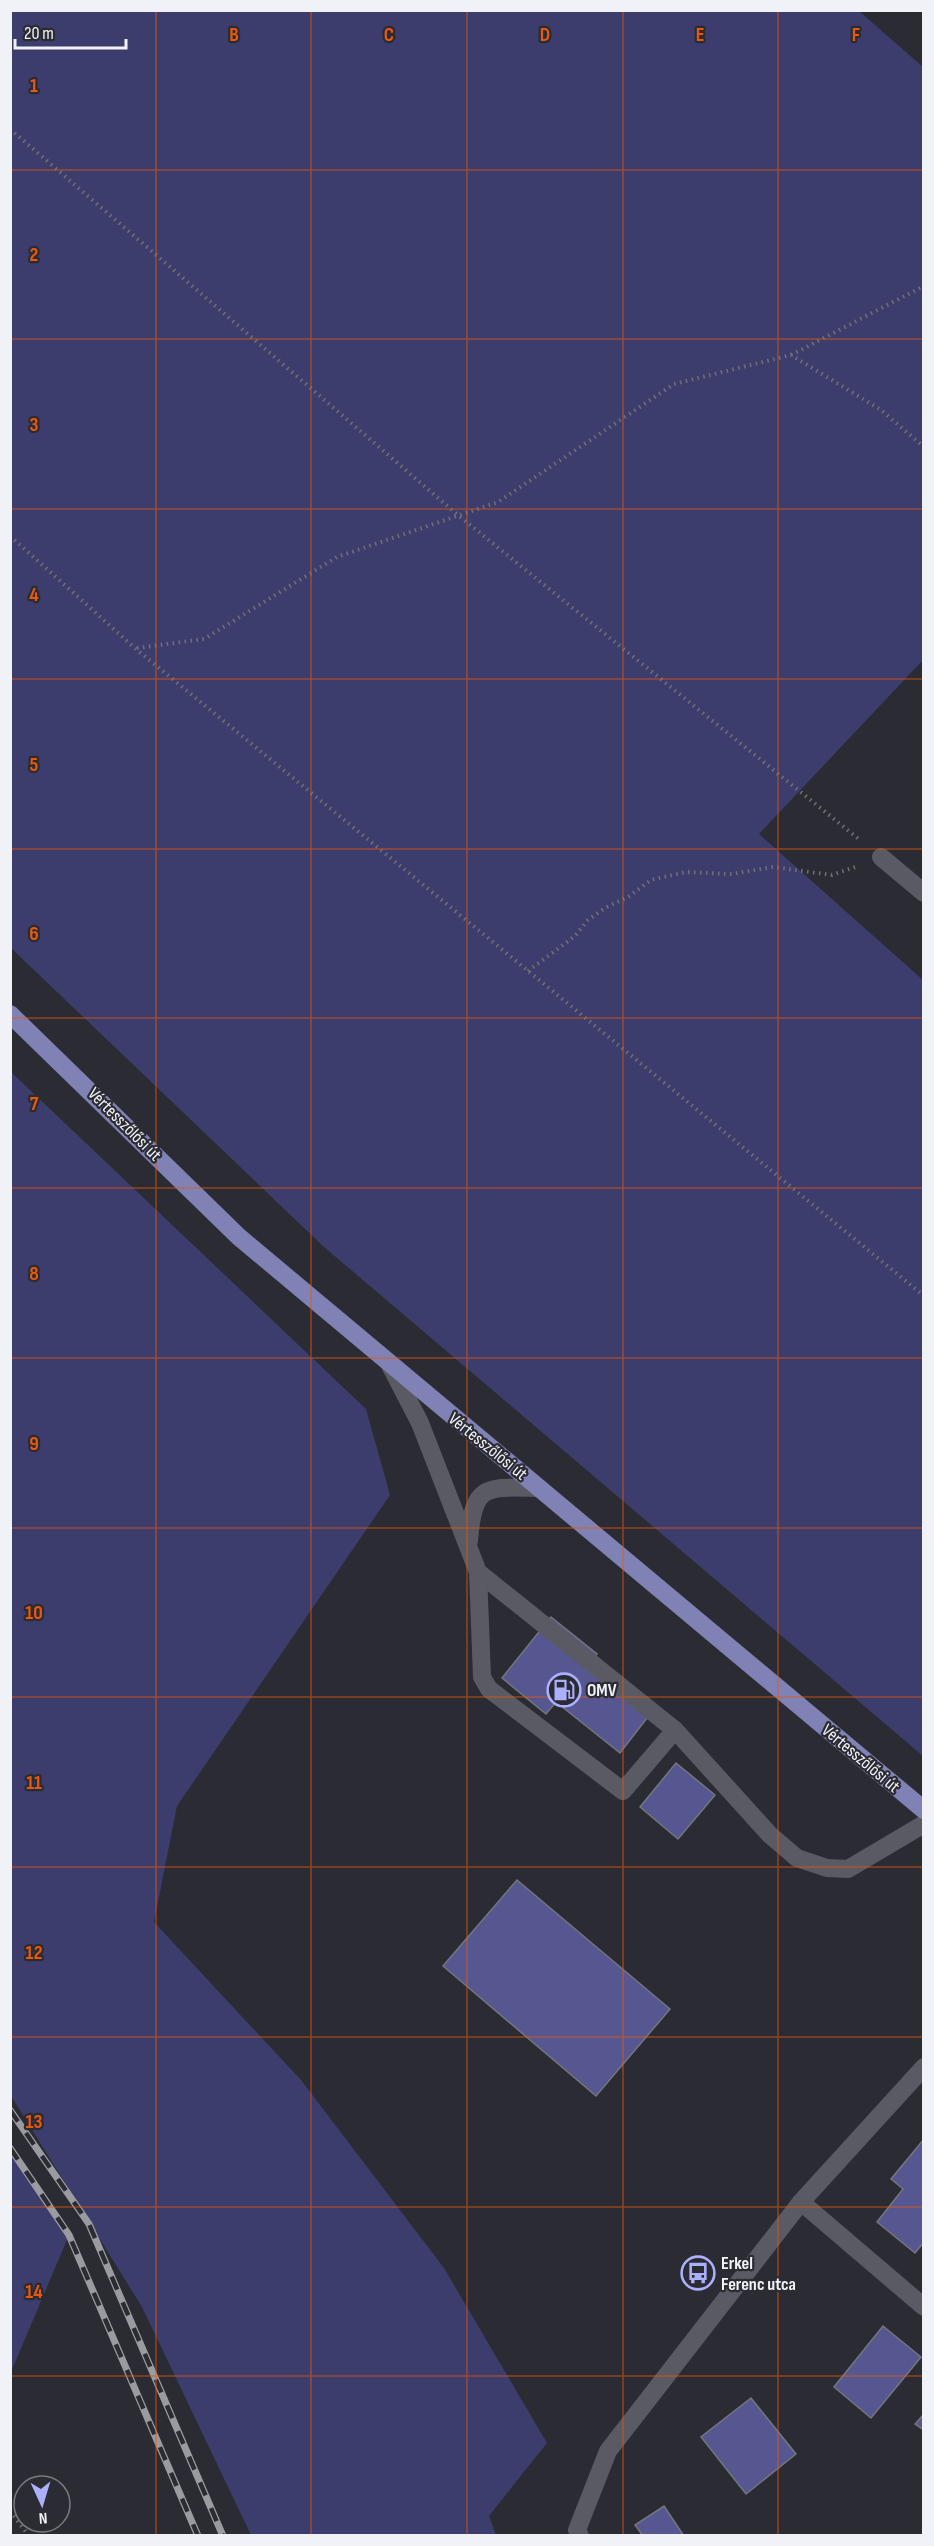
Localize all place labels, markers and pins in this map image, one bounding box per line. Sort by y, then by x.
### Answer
fuel station icon: OMV [546,1672,582,1708]
place label: OMV [587,1680,617,1701]
place label: Erkel Ferenc utca [721,2253,796,2295]
bus stop icon: Erkel Ferenc utca [680,2255,716,2291]

